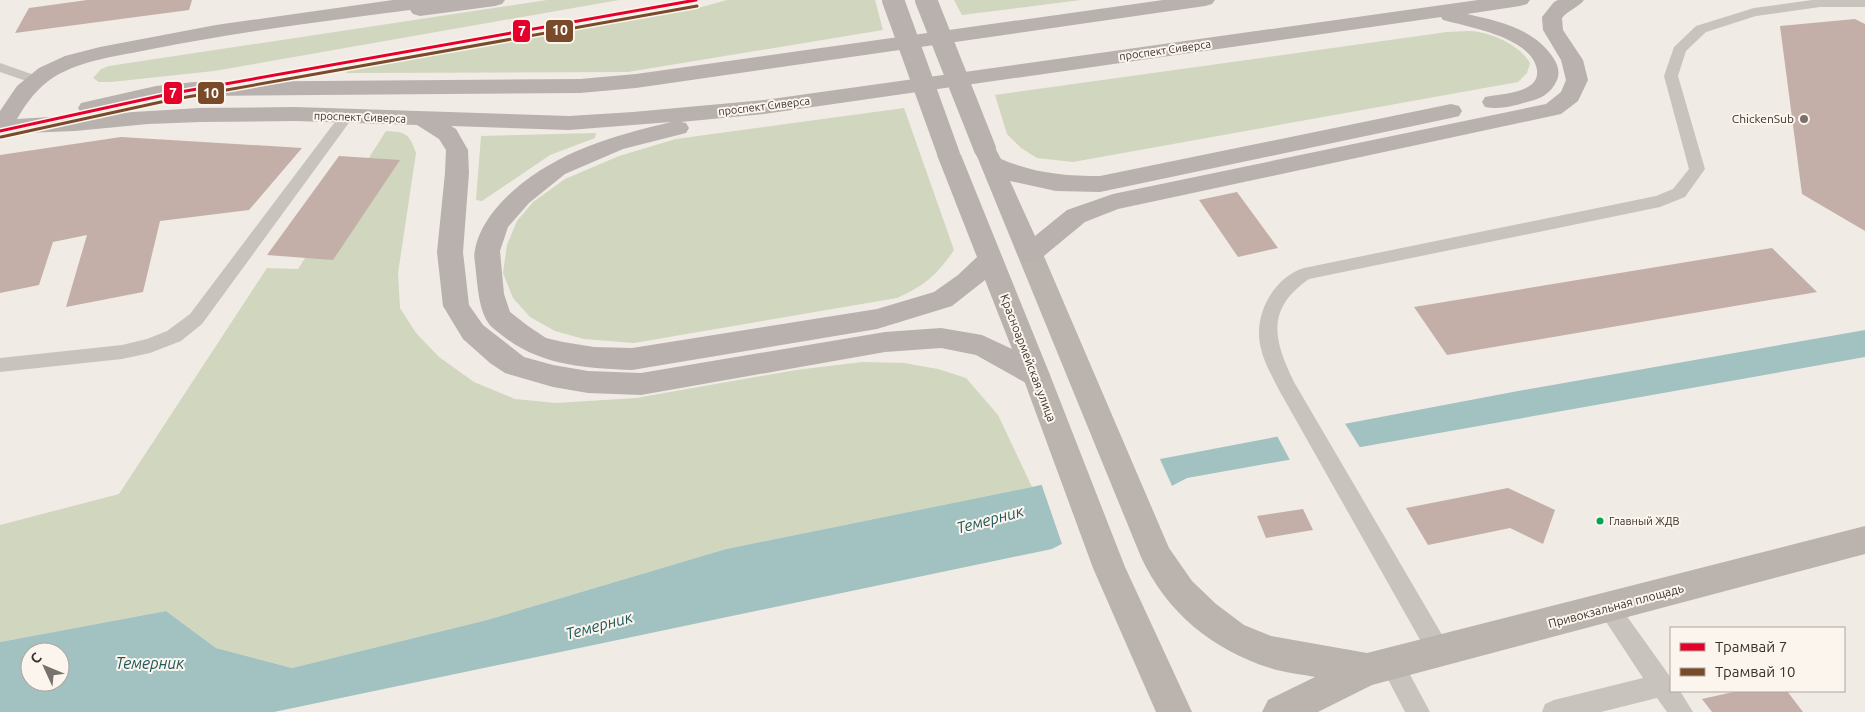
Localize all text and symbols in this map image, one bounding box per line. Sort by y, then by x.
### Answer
line badge: 7 [512,19,531,43]
line badge: 10 [545,19,574,43]
text: 10 [552,22,568,38]
text: 7 [518,23,526,39]
street label: проспект Сиверса [1118,38,1212,62]
line badge: 7 [163,81,183,105]
line badge: 10 [197,81,225,105]
text: 7 [169,85,177,101]
text: 10 [203,85,219,101]
street label: проспект Сиверса [717,94,811,118]
street label: проспект Сиверса [314,109,406,125]
place label: ChickenSub [1732,112,1794,125]
marker: ChickenSub [1798,113,1810,125]
street label: Красноармейская улица [998,292,1059,424]
water label: Темерник [954,501,1026,537]
place label: Главный ЖДВ [1609,515,1680,527]
marker: Главный ЖДВ [1595,516,1605,526]
street label: Привокзальная площадь [1547,581,1685,630]
water label: Темерник [563,607,635,643]
legend [1670,627,1845,692]
text: Трамвай 7 [1715,638,1787,655]
north arrow [20,642,70,692]
text: С [27,649,45,667]
water label: Темерник [116,654,185,672]
text: Трамвай 10 [1715,663,1796,680]

